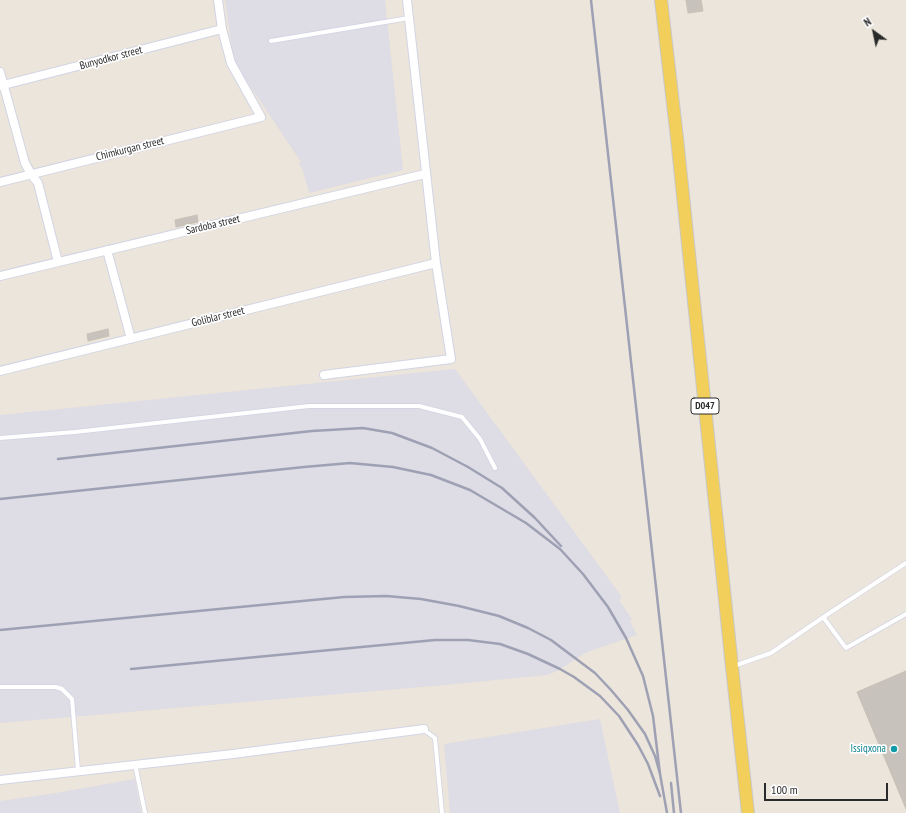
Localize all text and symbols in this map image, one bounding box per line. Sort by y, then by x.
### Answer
north arrow [854,12,894,52]
text: N [861,14,874,29]
street label: Bunyodkor street [78,43,144,73]
street label: Chimkurgan street [95,134,165,164]
street label: Sardoba street [185,212,241,238]
street label: Goliblar street [190,304,246,330]
road number: D047 [691,398,719,414]
place label: Issiqxona [851,742,886,756]
marker: Issiqxona [889,744,899,754]
scale bar [766,775,890,801]
text: 100 m [771,782,798,797]

